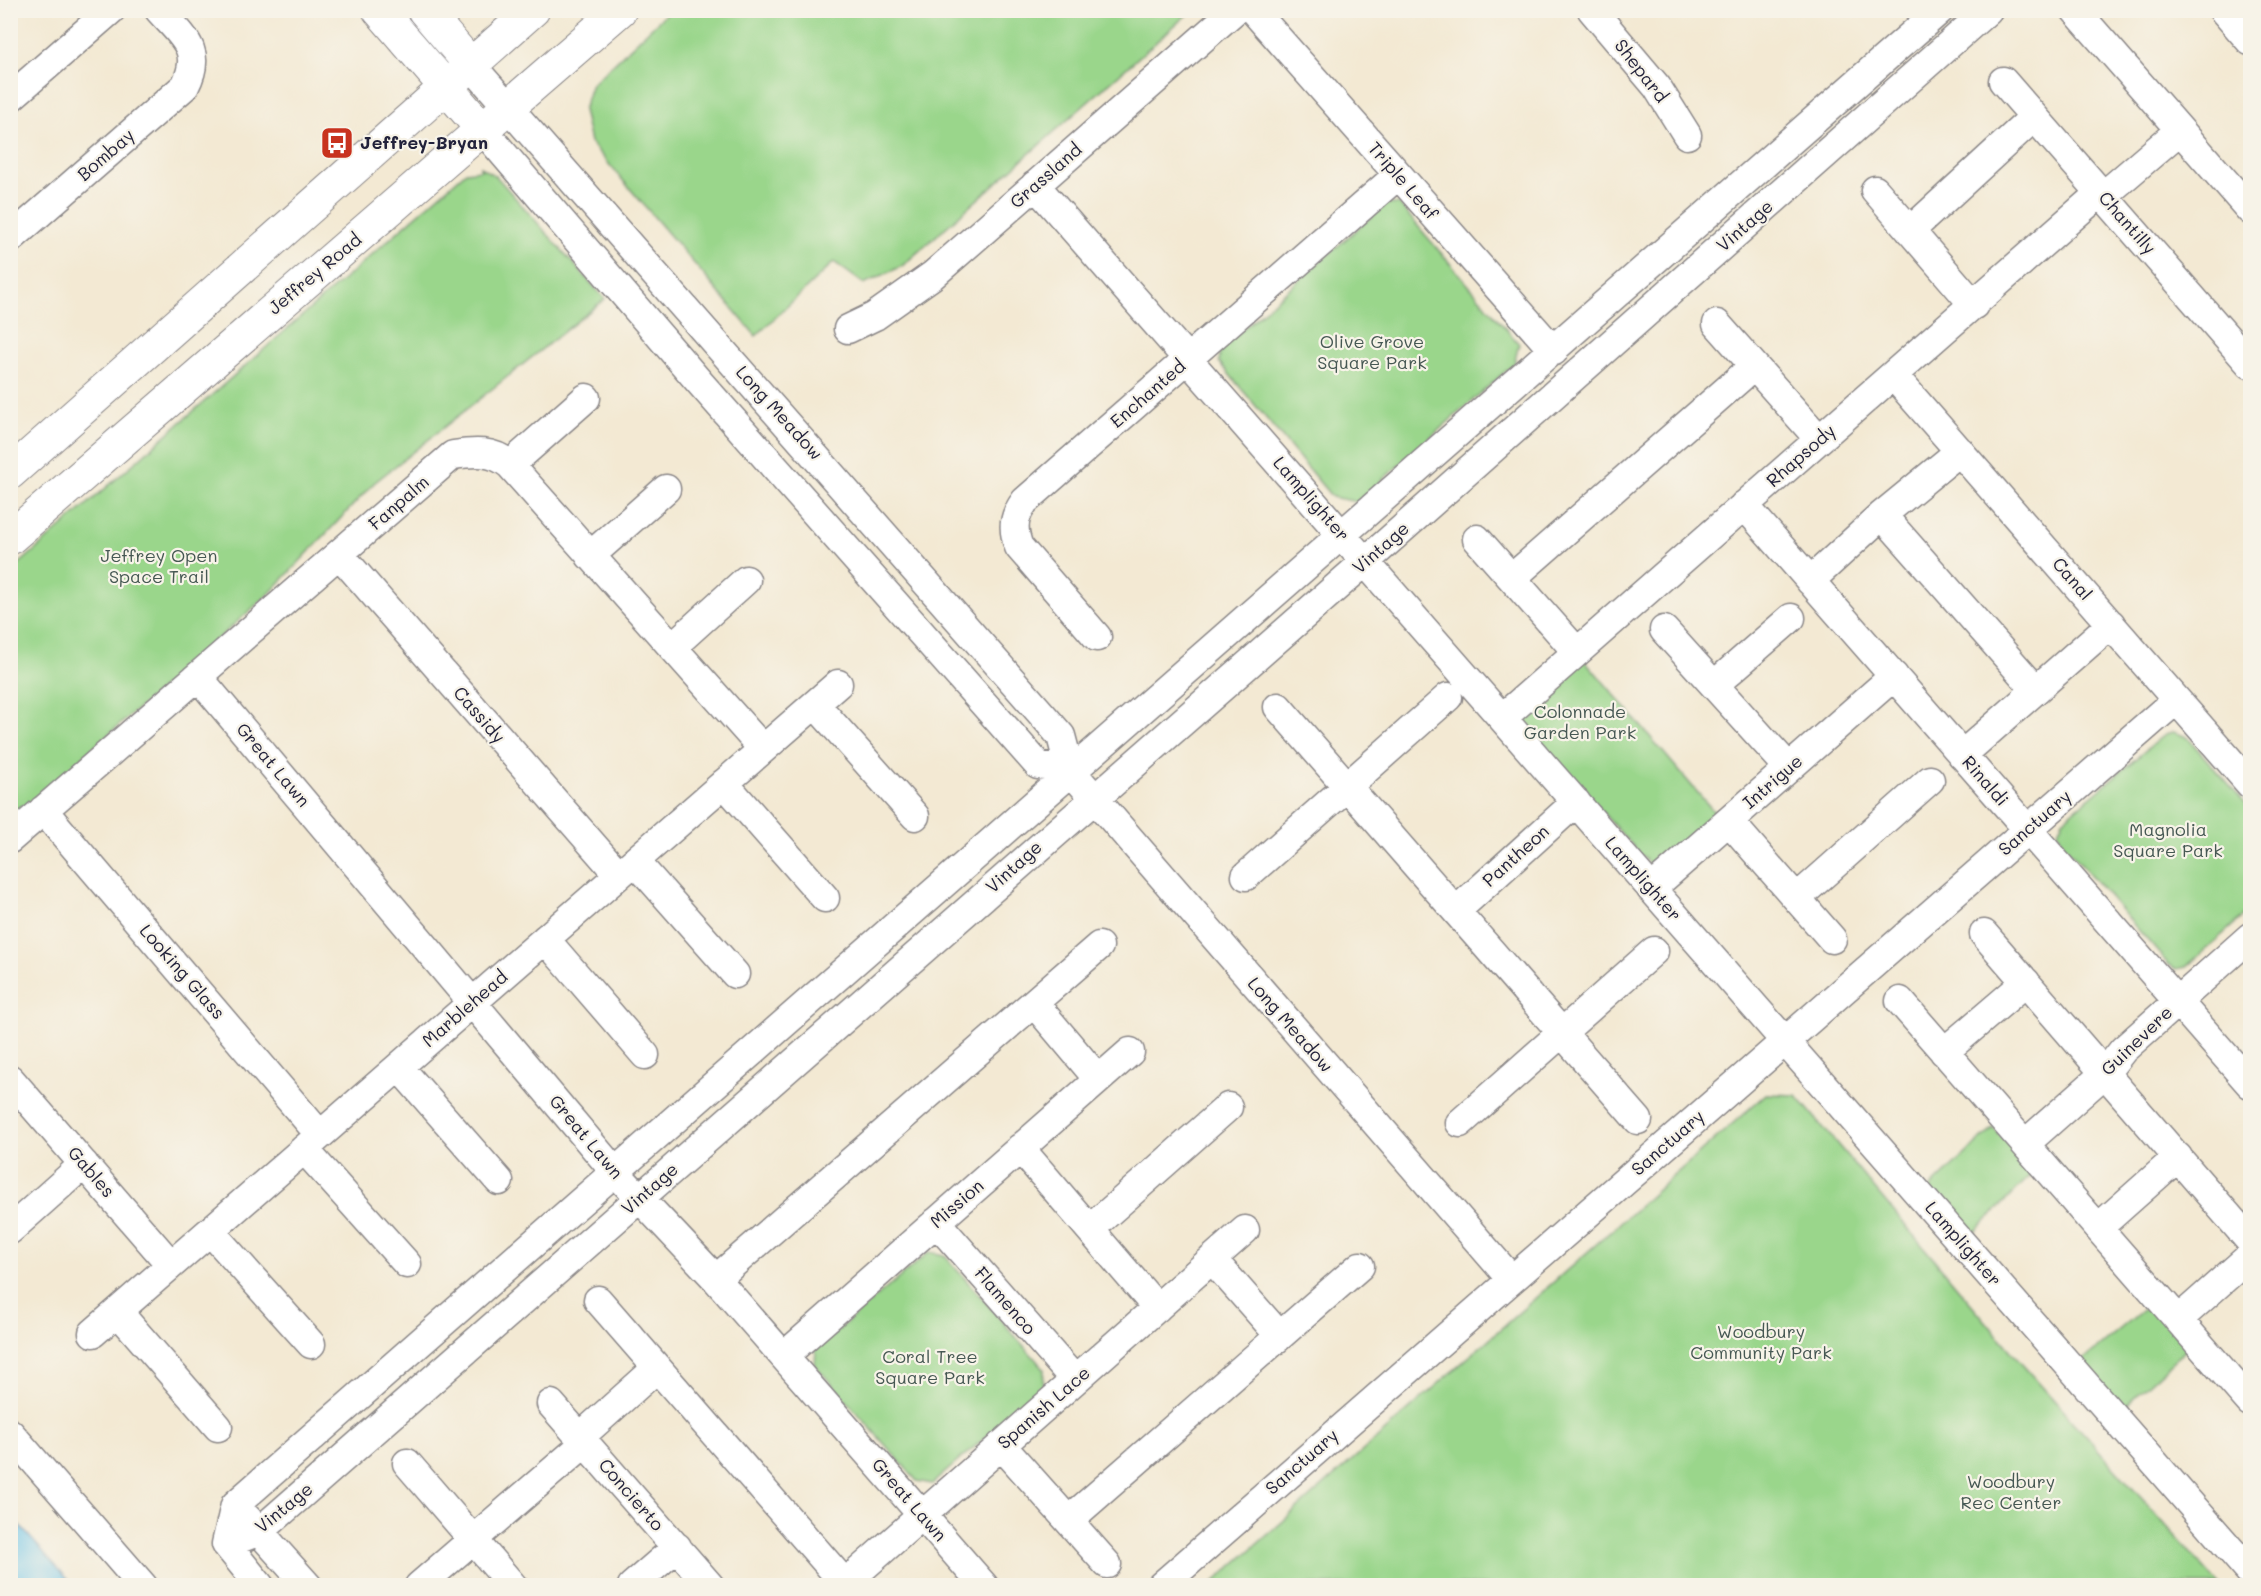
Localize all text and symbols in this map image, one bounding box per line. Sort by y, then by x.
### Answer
street label: Shepard [1609,34,1674,107]
street label: Bombay [72,123,139,186]
bus stop icon: Jeffrey-Bryan [319,125,355,161]
place label: Jeffrey-Bryan [360,130,488,154]
street label: Triple Leaf [1363,136,1445,225]
street label: Grassland [1004,137,1087,213]
street label: Chantilly [2094,186,2162,259]
street label: Vintage [1711,194,1778,257]
street label: Jeffrey Road [263,227,366,319]
park label: Olive Grove Square Park [1317,329,1427,374]
street label: Enchanted [1104,354,1190,433]
street label: Long Meadow [731,360,829,465]
street label: Rhapsody [1761,419,1840,492]
street label: Lamplighter [1268,451,1355,546]
street label: Fanpalm [363,469,434,535]
street label: Vintage [1347,516,1414,579]
park label: Jeffrey Open Space Trail [101,543,217,588]
street label: Canal [2047,552,2098,605]
street label: Cassidy [448,681,511,748]
park label: Colonnade Garden Park [1524,699,1636,744]
street label: Great Lawn [231,717,316,812]
street label: Intrigue [1737,749,1807,814]
street label: Rinaldi [1957,750,2014,811]
street label: Sanctuary [1993,784,2076,861]
park label: Magnolia Square Park [2113,817,2223,862]
street label: Pantheon [1477,819,1554,892]
street label: Lamplighter [1600,831,1687,926]
street label: Vintage [980,835,1047,898]
street label: Looking Glass [135,919,231,1024]
street label: Marblehead [417,965,512,1052]
street label: Long Meadow [1243,972,1339,1077]
street label: Guinevere [2095,1000,2177,1080]
street label: Great Lawn [544,1089,629,1184]
street label: Sanctuary [1626,1104,1709,1181]
street label: Gables [63,1141,121,1202]
street label: Vintage [616,1157,683,1220]
street label: Mission [925,1173,988,1233]
street label: Lamplighter [1920,1196,2007,1291]
street label: Flamenco [970,1261,1042,1340]
park label: Woodbury Community Park [1690,1319,1832,1364]
park label: Coral Tree Square Park [875,1344,985,1389]
street label: Spanish Lace [992,1360,1095,1454]
street label: Sanctuary [1260,1423,1343,1500]
street label: Concierto [594,1453,670,1536]
street label: Great Lawn [867,1453,953,1546]
park label: Woodbury Rec Center [1960,1469,2062,1514]
street label: Vintage [249,1477,317,1538]

